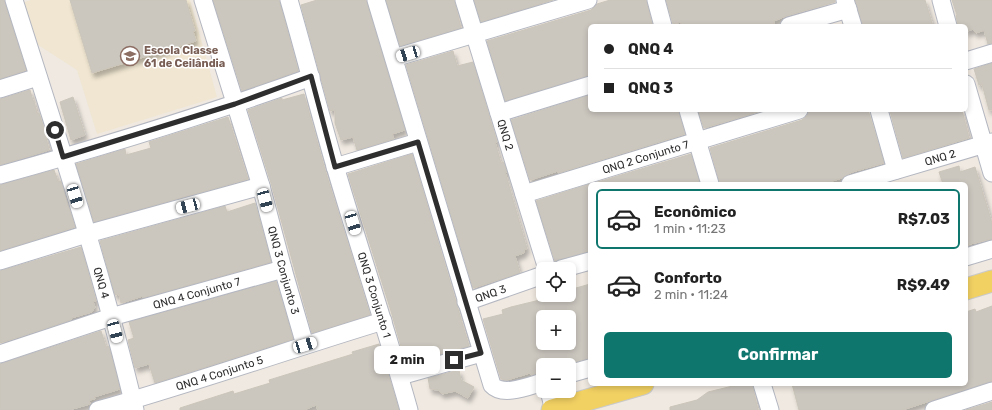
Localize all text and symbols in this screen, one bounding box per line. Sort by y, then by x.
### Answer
text: QNQ 4 [628,40,674,58]
place label: Escola Classe 61 de Ceilândia [144,44,225,70]
school or university icon: Escola Classe 61 de Ceilândia [119,45,141,67]
car [395,45,421,63]
text: QNQ 3 [628,79,673,97]
street label: QNQ 2 [494,118,516,152]
route start [46,121,64,139]
street label: QNQ 2 Conjunto 7 [601,138,691,177]
street label: QNQ 2 [923,147,957,169]
car [66,183,84,209]
car [256,187,274,213]
car [175,197,201,215]
icon: car [606,201,642,237]
text: Econômico [654,203,736,221]
car [344,210,362,236]
text: R$7.03 [898,210,950,228]
text: 1 min · 11:23 [654,221,726,236]
street label: QNQ 3 Conjunto 3 [265,225,302,316]
street label: QNQ 3 Conjunto 1 [355,251,393,339]
map controls [536,262,576,398]
button: locate [536,262,576,302]
street label: QNQ 4 [90,266,112,300]
icon: car [606,267,642,303]
text: Conforto [654,269,722,287]
street label: QNQ 4 Conjunto 7 [152,275,242,312]
text: R$9.49 [897,276,950,294]
street label: QNQ 3 [474,282,508,305]
text: 2 min · 11:24 [654,287,728,302]
button: + [536,310,576,350]
car [106,318,124,344]
button: Confirmar [604,332,952,378]
car [292,336,318,354]
callout: 2 min [374,346,440,374]
route end [445,351,463,369]
text: 2 min [389,352,425,367]
street label: QNQ 4 Conjunto 5 [174,353,265,393]
button: − [536,358,576,398]

